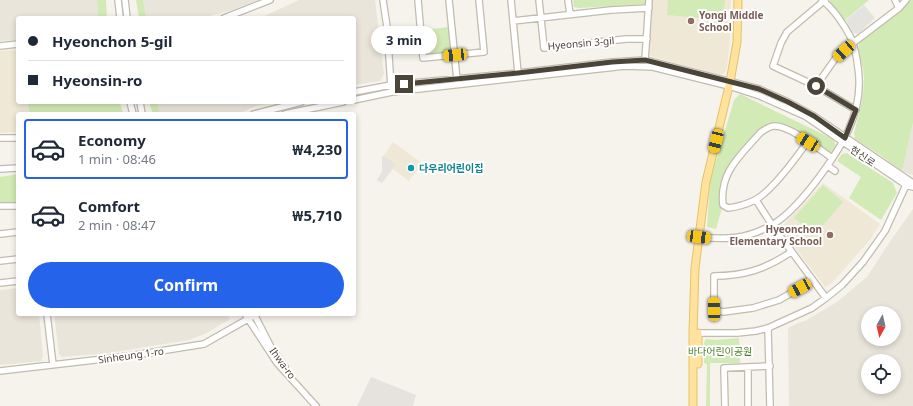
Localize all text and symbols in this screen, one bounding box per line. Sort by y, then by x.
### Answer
place label: Yongi Middle School [699,8,763,34]
marker: Yongi Middle School [686,16,696,26]
callout: 3 min [371,26,437,54]
text: Hyeonchon 5-gil [52,31,172,51]
text: 3 min [386,31,422,49]
street label: Hyeonsin 3-gil [547,33,615,53]
car [831,39,857,63]
car [443,48,467,62]
text: Hyeonsin-ro [52,70,142,90]
route end [395,75,413,93]
route start [807,77,825,95]
car [707,128,725,154]
text: Economy [78,130,146,150]
icon: car [30,131,66,167]
car [795,131,821,153]
text: ₩4,230 [292,139,342,159]
street label: 현신로 [848,142,878,170]
text: 1 min · 08:46 [78,150,156,168]
place label: 다우리어린이집 [419,161,483,175]
marker: 다우리어린이집 [406,163,416,173]
text: Comfort [78,196,140,216]
icon: car [30,197,66,233]
text: ₩5,710 [292,205,342,225]
text: 2 min · 08:47 [78,216,156,234]
place label: Hyeonchon Elementary School [729,222,822,248]
car [686,230,712,244]
marker: Hyeonchon Elementary School [825,230,835,240]
button: Confirm [28,262,344,308]
car [787,277,813,299]
car [708,297,720,321]
north arrow [861,306,901,346]
map controls [861,306,901,394]
street label: Sinheung 1-ro [97,343,165,367]
street label: Ihwa-ro [267,344,299,382]
park label: 바다어린이공원 [688,344,752,358]
button: locate [861,354,901,394]

